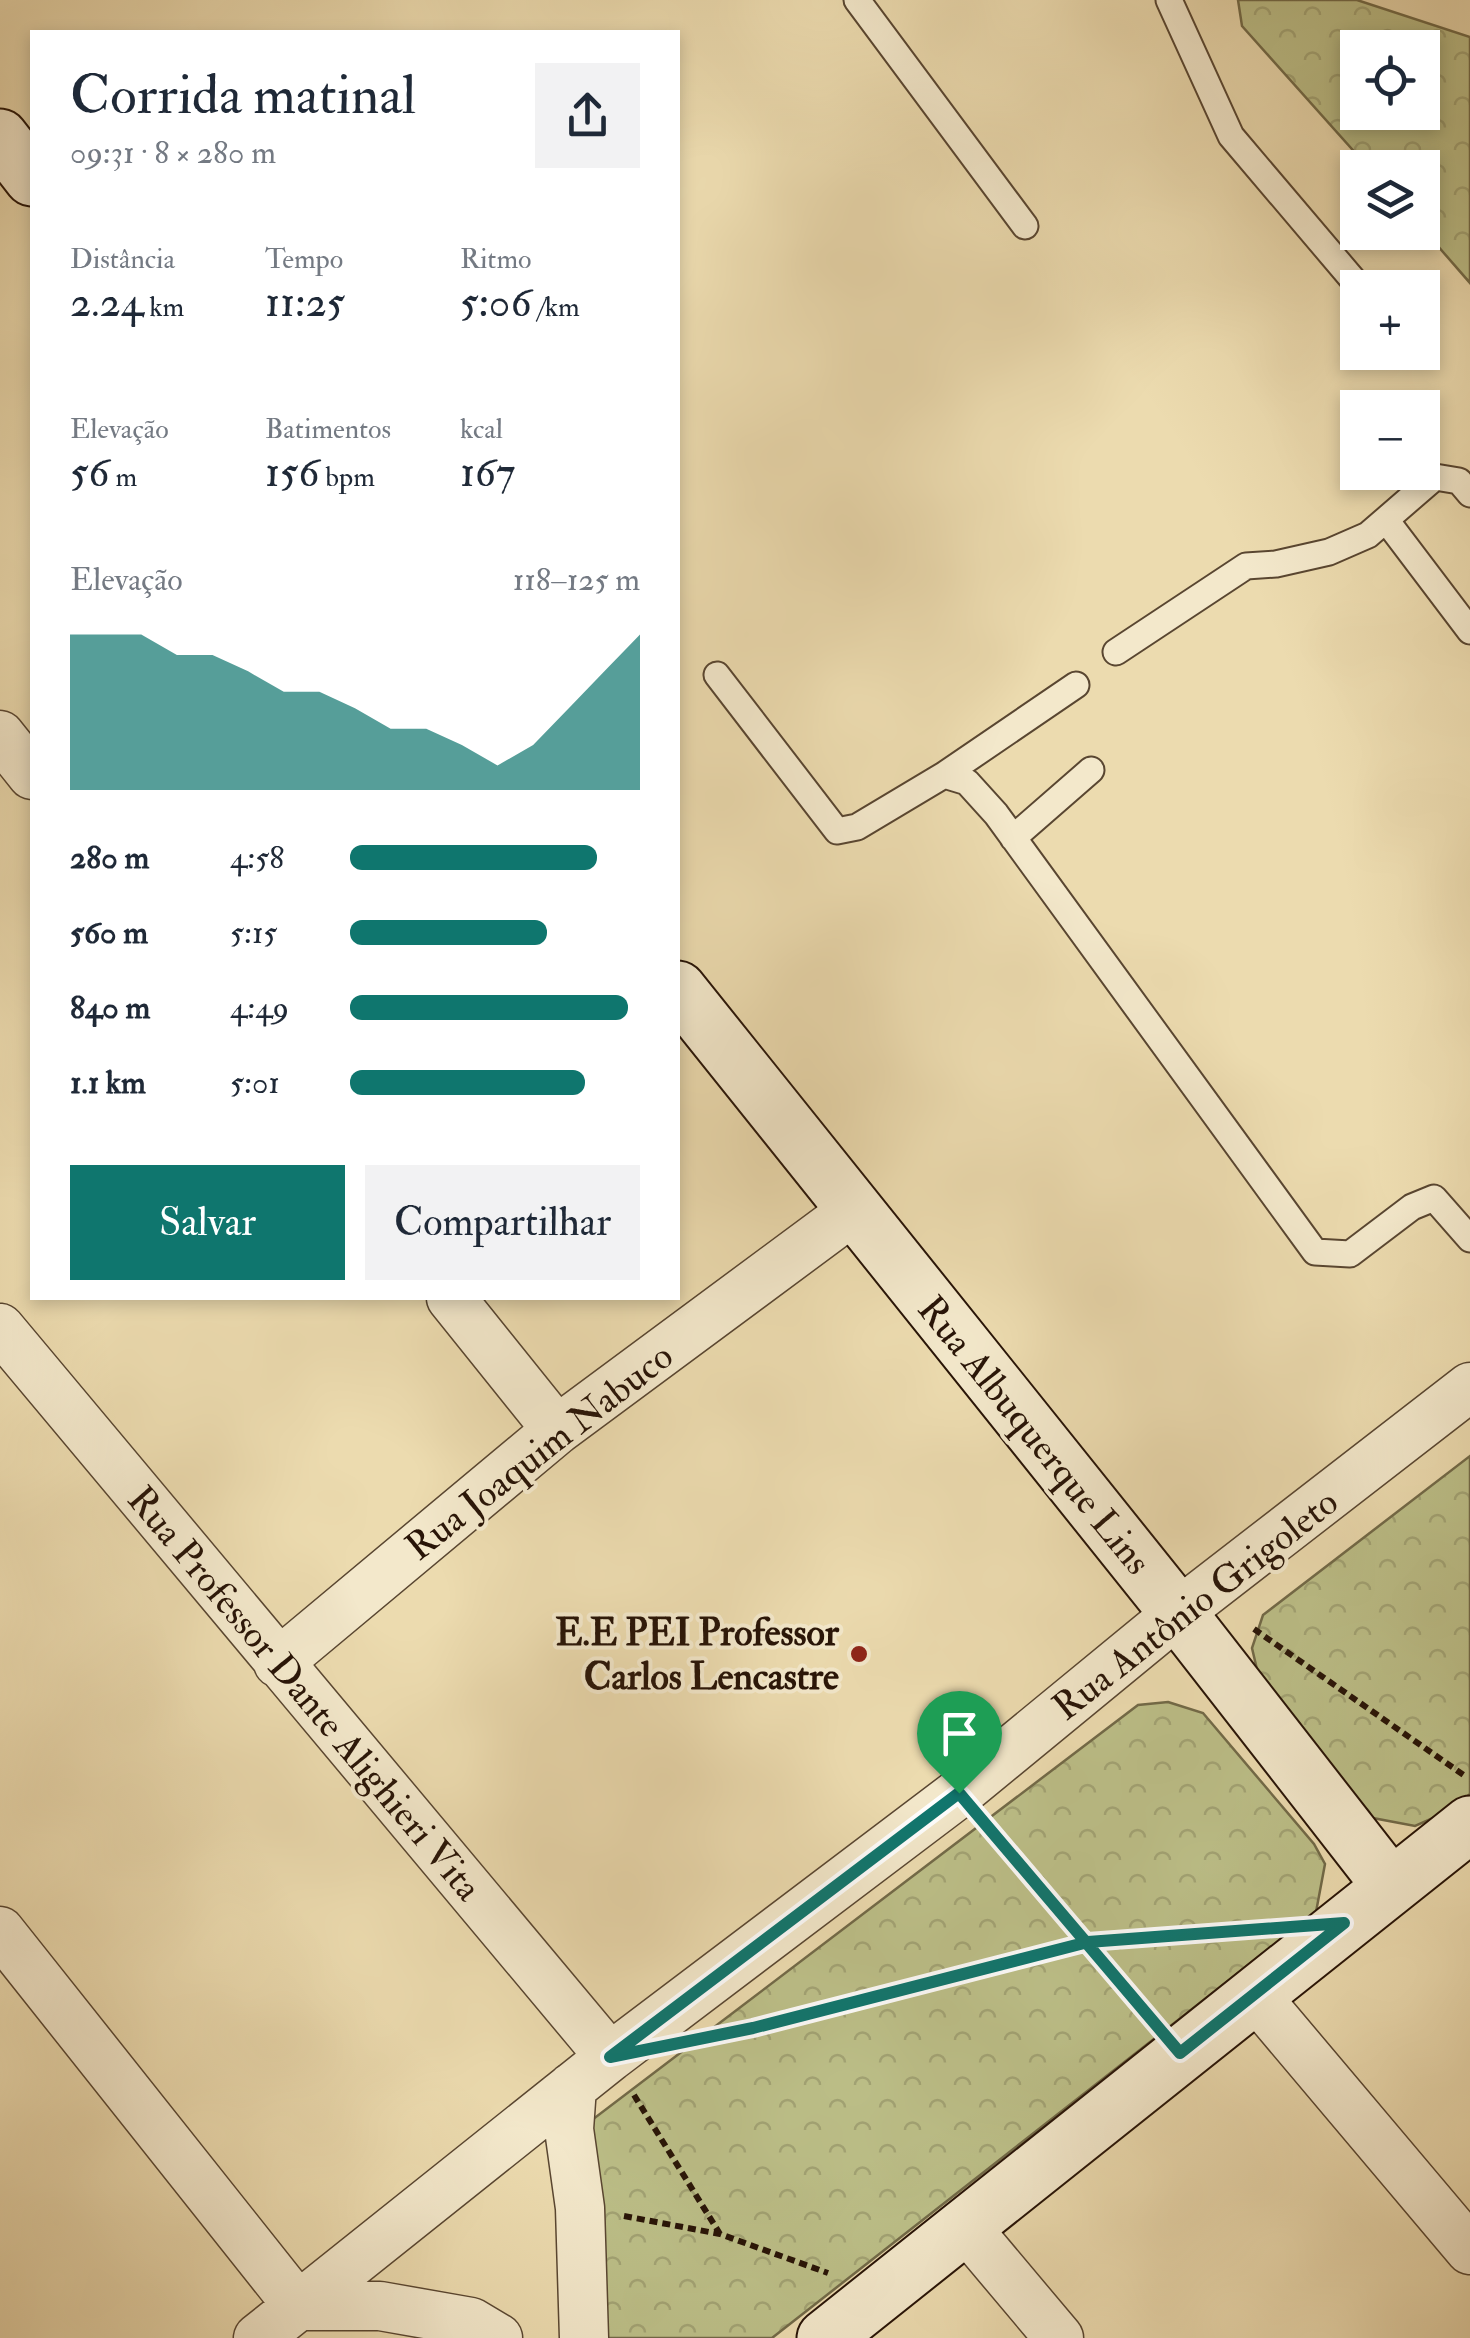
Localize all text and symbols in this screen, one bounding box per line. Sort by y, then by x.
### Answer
map controls [1340,30,1440,490]
button: locate [1340,30,1440,130]
text: Corrida matinal [70,61,416,130]
button: share [535,63,640,168]
text: 09:31 · 8 × 280 m [70,133,276,173]
button: layers [1340,150,1440,250]
text: Distância [70,242,175,277]
text: Tempo [265,242,343,277]
text: Ritmo [460,242,532,277]
button: + [1340,270,1440,370]
text: 2.24 [70,277,143,329]
text: 11:25 [265,277,345,329]
text: 5:06 [460,277,532,329]
text: km [143,290,184,325]
text: /km [532,290,580,325]
button: − [1340,390,1440,490]
text: Elevação [70,412,169,447]
text: Batimentos [265,412,391,447]
text: kcal [460,412,503,447]
text: 56 [70,447,110,499]
text: 156 [265,447,319,499]
text: 167 [460,447,515,499]
text: m [110,460,137,495]
text: bpm [319,460,375,495]
text: Elevação [70,560,183,600]
text: 118–125 m [513,560,640,600]
text: 280 m [70,838,149,878]
text: 4:58 [230,838,284,878]
text: 560 m [70,913,148,953]
text: 5:15 [230,913,277,953]
text: 840 m [70,988,150,1028]
text: 4:49 [230,988,289,1028]
text: 1.1 km [70,1063,146,1103]
text: 5:01 [230,1063,280,1103]
button: Salvar [70,1165,345,1280]
button: Compartilhar [365,1165,640,1280]
street label: Rua Albuquerque Lins [907,1286,1161,1585]
street label: Rua Joaquim Nabuco [396,1332,683,1571]
street label: Rua Professor Dante Alighieri Vita [117,1477,492,1911]
street label: Rua Antônio Grigoleto [1043,1478,1348,1731]
place label: E.E PEI Professor Carlos Lencastre [555,1609,840,1701]
marker: E.E PEI Professor Carlos Lencastre [848,1643,870,1665]
pin [917,1691,1002,1794]
icon: arrive [932,1706,987,1761]

